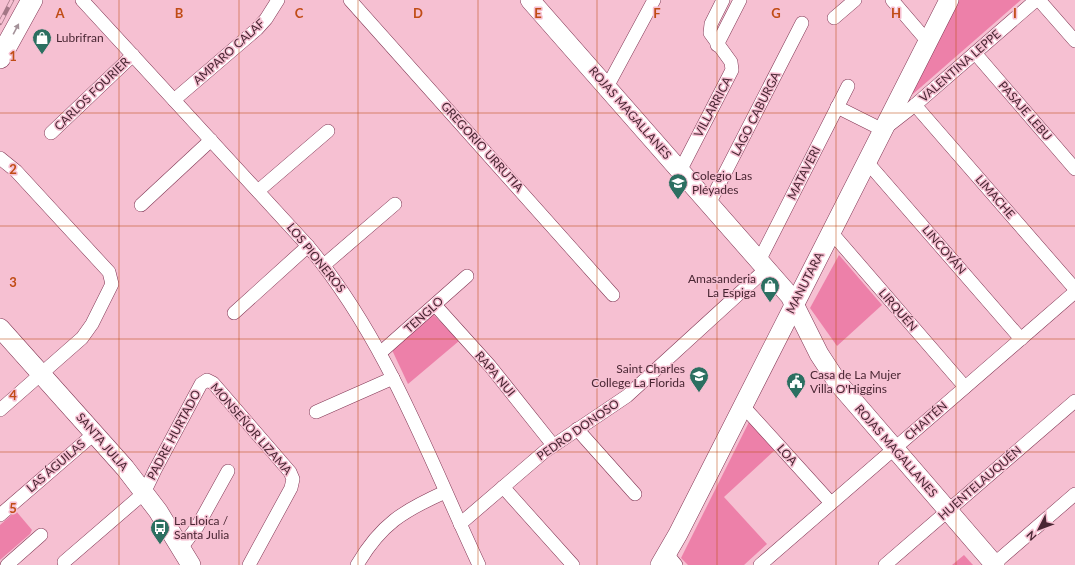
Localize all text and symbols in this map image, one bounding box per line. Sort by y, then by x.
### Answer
text: A [54,5,65,21]
text: B [175,5,184,21]
text: C [295,5,304,21]
text: D [413,5,423,21]
text: E [534,5,542,21]
text: F [653,5,661,21]
text: G [771,5,781,21]
text: H [891,5,901,21]
text: I [1013,5,1017,21]
street label: AMPARO CALAF [190,15,268,88]
one-way arrow [12,23,19,35]
street label: VALENTINA LEPPE [916,26,1003,105]
shop icon: Lubrifran [31,27,53,55]
place label: Lubrifran [56,30,104,45]
text: 1 [9,48,17,64]
street label: CARLOS FOURIER [51,54,133,133]
street label: ROJAS MAGALLANES [586,63,675,162]
street label: LAGO CABURGA [728,68,784,158]
street label: VILLARRICA [690,73,735,140]
street label: PASAJE LEBU [995,78,1055,144]
street label: GREGORIO URRUTIA [438,98,527,195]
street label: MATAVERI [784,143,823,202]
text: 2 [9,161,17,177]
place label: Colegio Las Pléyades [692,168,752,197]
school or university icon: Colegio Las Pléyades [667,172,689,200]
street label: LIMACHE [972,172,1018,222]
street label: LOS PIONEROS [284,220,349,295]
street label: LINCOYÁN [919,222,970,277]
street label: MANUTARA [783,249,827,316]
place label: Amasanderia La Espiga [688,271,756,300]
text: 3 [9,274,17,290]
shop icon: Amasanderia La Espiga [759,275,781,303]
street label: LIRQUÉN [876,285,921,334]
street label: TENGLO [401,293,447,336]
street label: RAPA NUI [472,348,519,399]
place label: Saint Charles College La Florida [591,361,685,390]
school or university icon: Saint Charles College La Florida [688,365,710,393]
place label: Casa de La Mujer Villa O'Higgins [810,367,901,396]
public building icon: Casa de La Mujer Villa O'Higgins [785,371,807,399]
street label: MONSEÑOR LIZAMA [207,380,296,478]
text: 4 [9,387,17,403]
street label: PADRE HURTADO [144,387,204,482]
street label: PEDRO DONOSO [534,395,622,464]
street label: CHAITÉN [901,398,950,443]
street label: ROJAS MAGALLANES [852,401,941,500]
street label: SANTA JULIA [73,410,132,474]
street label: LAS ÁGUILAS [23,436,88,495]
street label: LOA [774,441,801,469]
street label: HUENTELAUQUÉN [935,442,1024,523]
text: 5 [9,500,17,516]
north arrow [1019,509,1059,549]
place label: La Lloica / Santa Julia [174,513,229,542]
bus stop icon: La Lloica / Santa Julia [149,517,171,545]
text: N [1024,529,1039,544]

